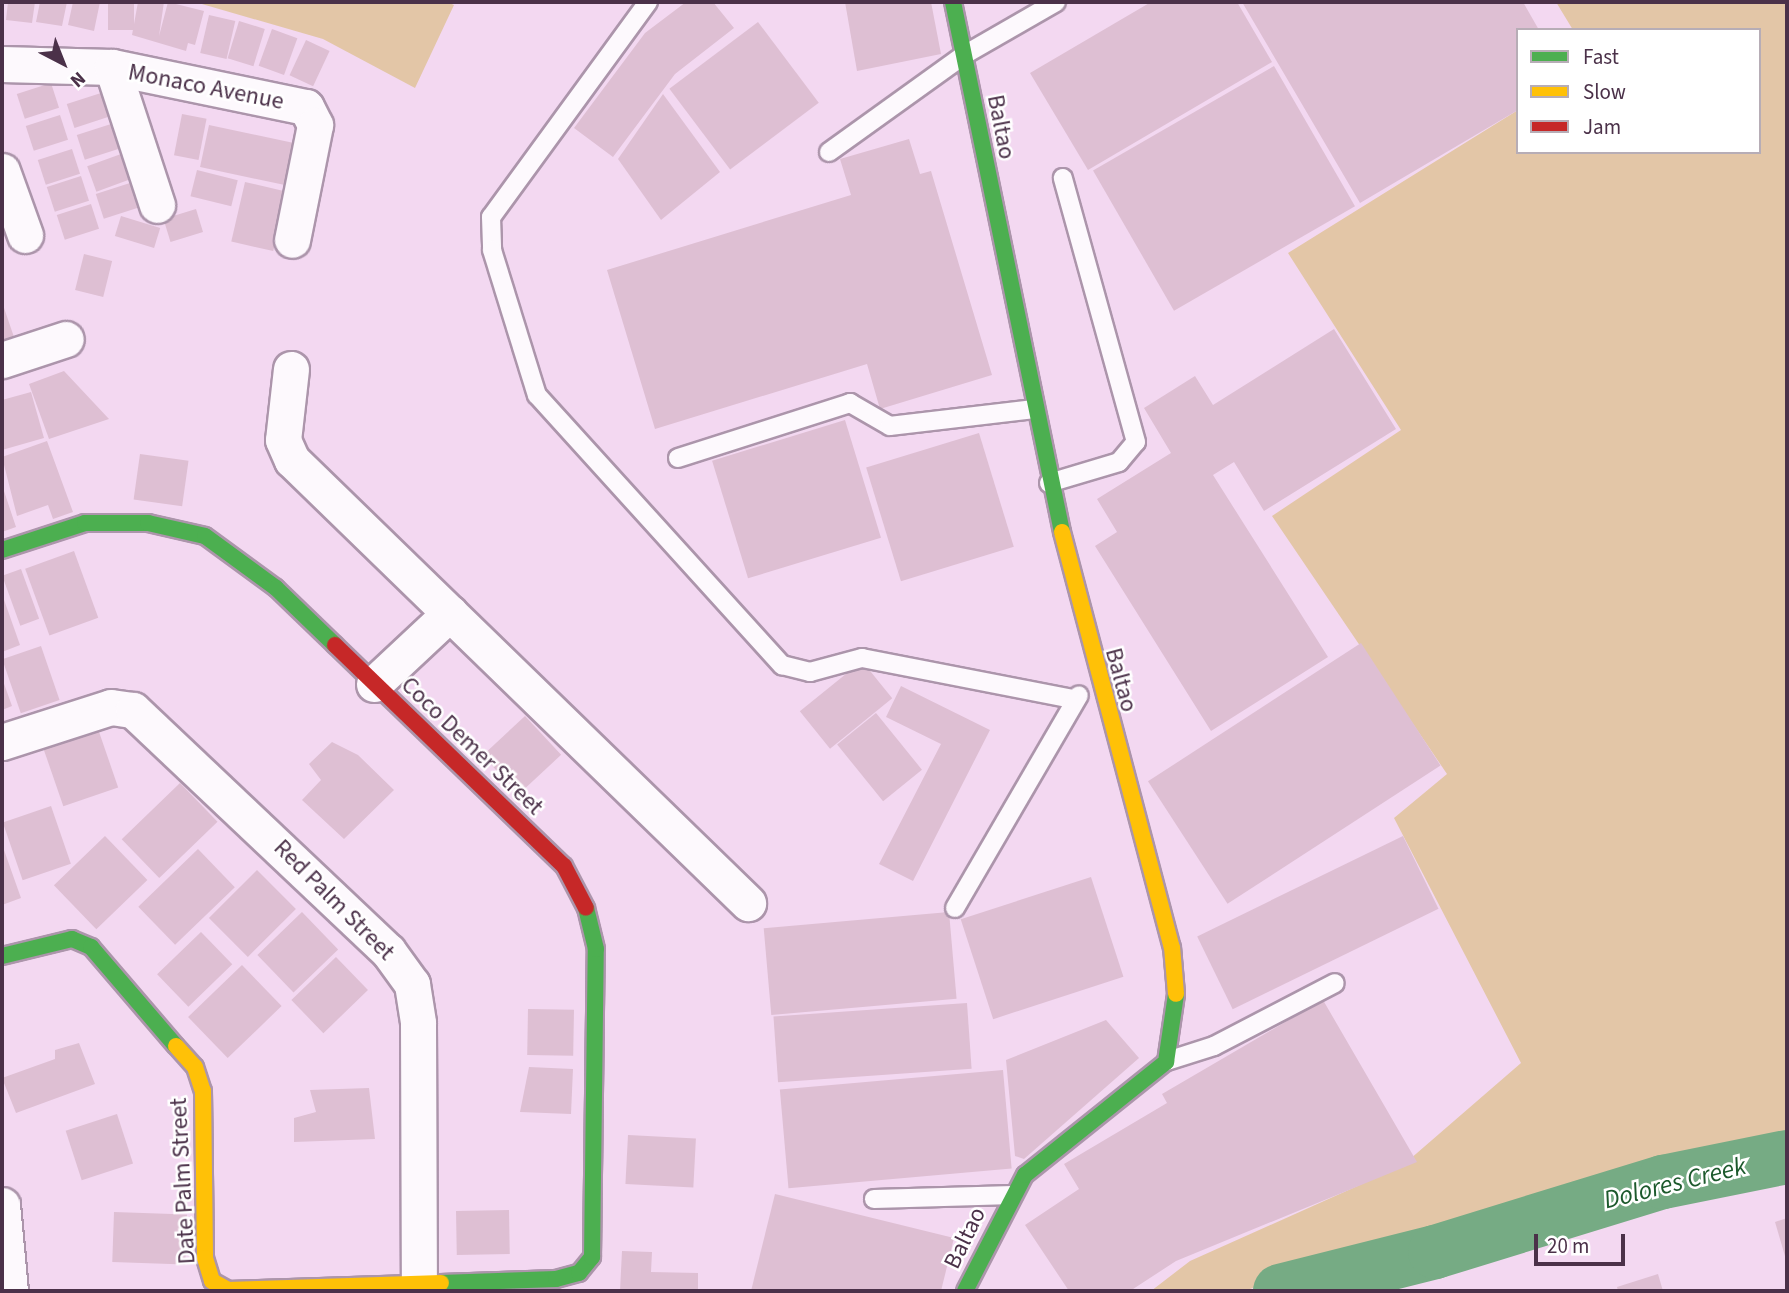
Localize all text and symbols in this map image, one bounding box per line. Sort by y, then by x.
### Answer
north arrow [28,28,98,98]
legend [1516,28,1761,154]
text: Fast [1583,42,1619,72]
street label: Monaco Avenue [126,58,286,116]
text: N [64,65,91,93]
text: Slow [1583,77,1626,107]
street label: Baltao [981,92,1021,162]
text: Jam [1583,112,1621,142]
street label: Baltao [1099,645,1143,715]
street label: Coco Demer Street [395,671,549,821]
street label: Red Palm Street [268,834,400,966]
street label: Date Palm Street [164,1097,202,1265]
water label: Dolores Creek [1601,1150,1749,1216]
street label: Baltao [938,1202,992,1274]
scale bar [1537,1220,1628,1264]
text: 20 m [1547,1231,1589,1261]

